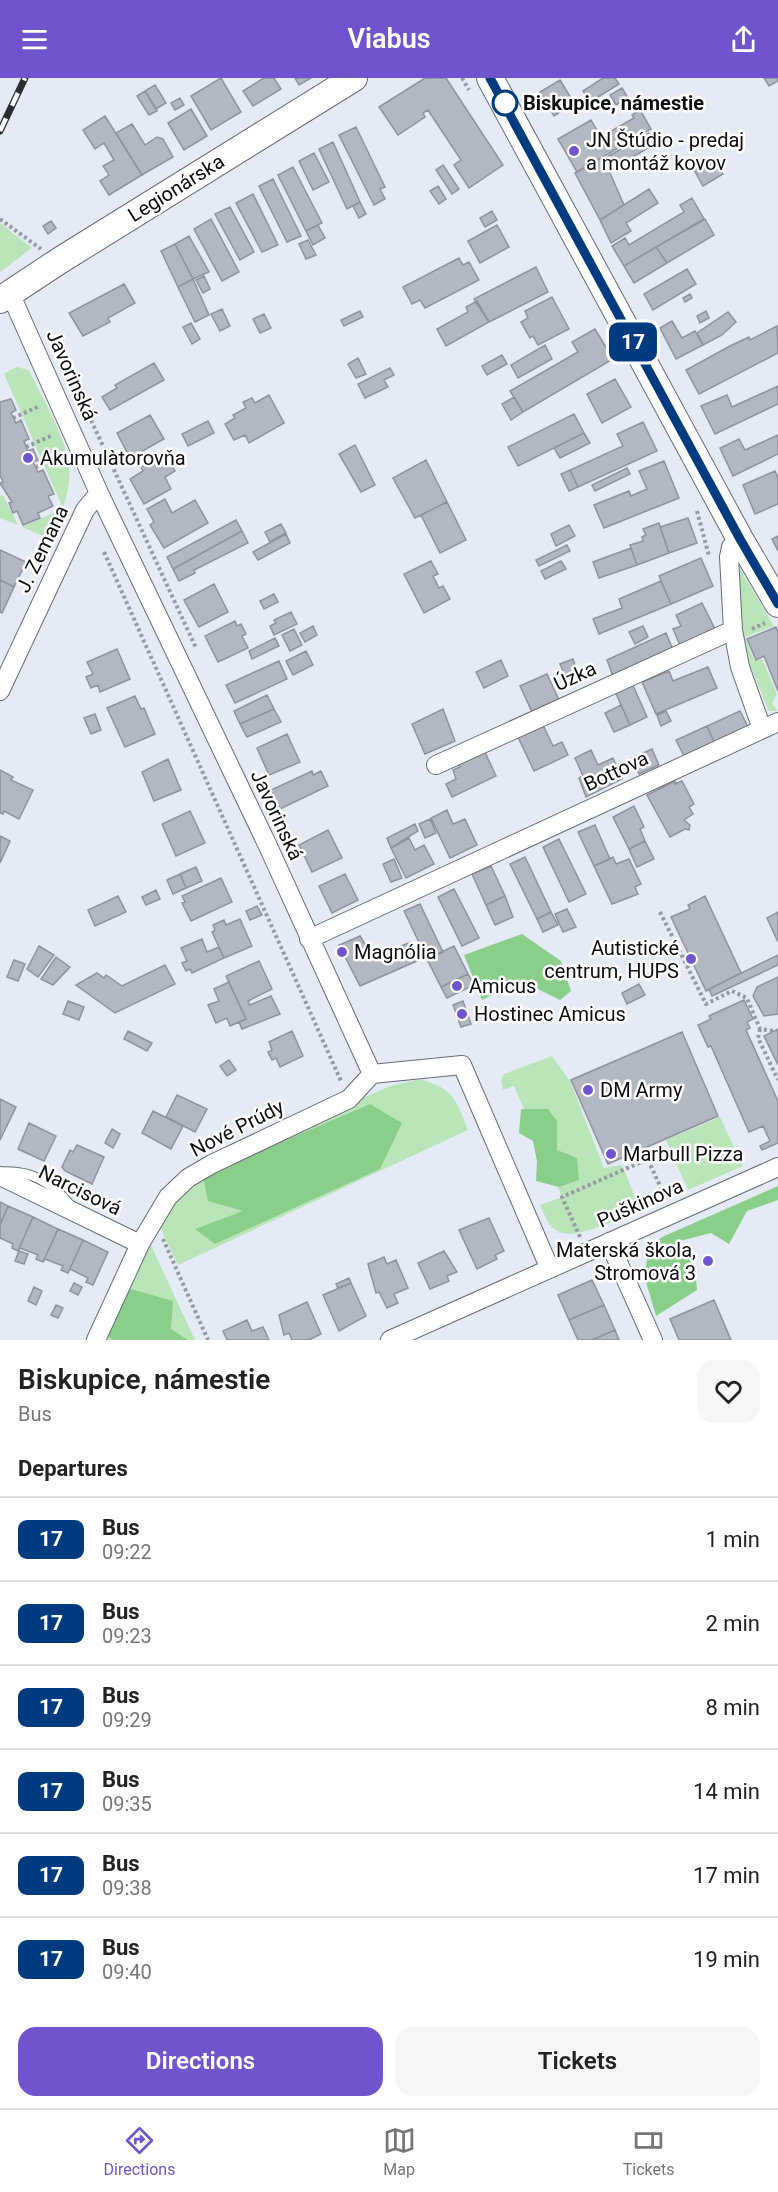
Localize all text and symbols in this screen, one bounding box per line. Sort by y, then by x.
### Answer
icon: menu [18,23,51,56]
text: Viabus [347,23,431,55]
icon: share [727,23,760,56]
marker: Biskupice, námestie [492,90,518,116]
place label: Biskupice, námestie [523,91,704,115]
place label: JN Štúdio - predaj a montáž kovov [586,128,744,175]
marker: JN Štúdio - predaj a montáž kovov [567,144,581,158]
street label: Legionárska [123,149,229,227]
line badge: 17 [606,322,660,362]
street label: Javorinská [41,326,103,424]
text: 17 [621,330,645,354]
place label: Akumulàtorovňa [40,446,186,470]
marker: Akumulàtorovňa [21,451,35,465]
street label: J. Zemana [11,501,73,597]
street label: Úzka [550,656,600,696]
street label: Bottova [580,746,652,796]
street label: Javorinská [246,766,308,864]
place label: Autistické centrum, HUPS [544,936,679,983]
place label: Magnólia [354,940,437,964]
marker: Magnólia [335,945,349,959]
marker: Autistické centrum, HUPS [684,952,698,966]
place label: Amicus [469,974,536,998]
marker: Amicus [450,979,464,993]
place label: Hostinec Amicus [474,1002,626,1026]
marker: Hostinec Amicus [455,1007,469,1021]
place label: DM Army [600,1078,683,1102]
marker: DM Army [581,1083,595,1097]
street label: Nové Prúdy [186,1094,288,1162]
place label: Marbull Pizza [623,1142,743,1166]
marker: Marbull Pizza [604,1147,618,1161]
street label: Narcisová [35,1160,125,1220]
street label: Puškinova [593,1173,687,1233]
place label: Materská škola, Stromová 3 [556,1238,696,1285]
marker: Materská škola, Stromová 3 [701,1254,715,1268]
button: heart [697,1360,760,1423]
text: Biskupice, námestie [18,1363,270,1396]
text: Bus [18,1402,52,1426]
text: Departures [18,1456,128,1481]
text: Bus [102,1515,140,1540]
text: 17 [39,1527,63,1551]
text: 1 min [705,1527,760,1552]
text: 09:22 [102,1540,152,1564]
text: Bus [102,1599,140,1624]
text: 17 [39,1611,63,1635]
text: 2 min [705,1611,760,1636]
text: 09:23 [102,1624,152,1648]
text: Bus [102,1683,140,1708]
text: 17 [39,1695,63,1719]
text: 8 min [705,1695,760,1720]
text: 09:29 [102,1708,152,1732]
text: Bus [102,1767,140,1792]
text: 17 [39,1779,63,1803]
text: 14 min [693,1779,760,1804]
text: 09:35 [102,1792,152,1816]
text: Bus [102,1851,140,1876]
text: 17 [39,1863,63,1887]
text: 17 min [693,1863,760,1888]
text: 09:38 [102,1876,152,1900]
text: Bus [102,1935,140,1960]
text: 17 [39,1947,63,1971]
text: 19 min [693,1947,760,1972]
text: 09:40 [102,1960,152,1984]
button: Directions [18,2027,383,2096]
button: Tickets [395,2027,760,2096]
tab: Directions [104,2124,175,2179]
tab: Map [383,2124,416,2179]
tab: Tickets [623,2124,674,2179]

